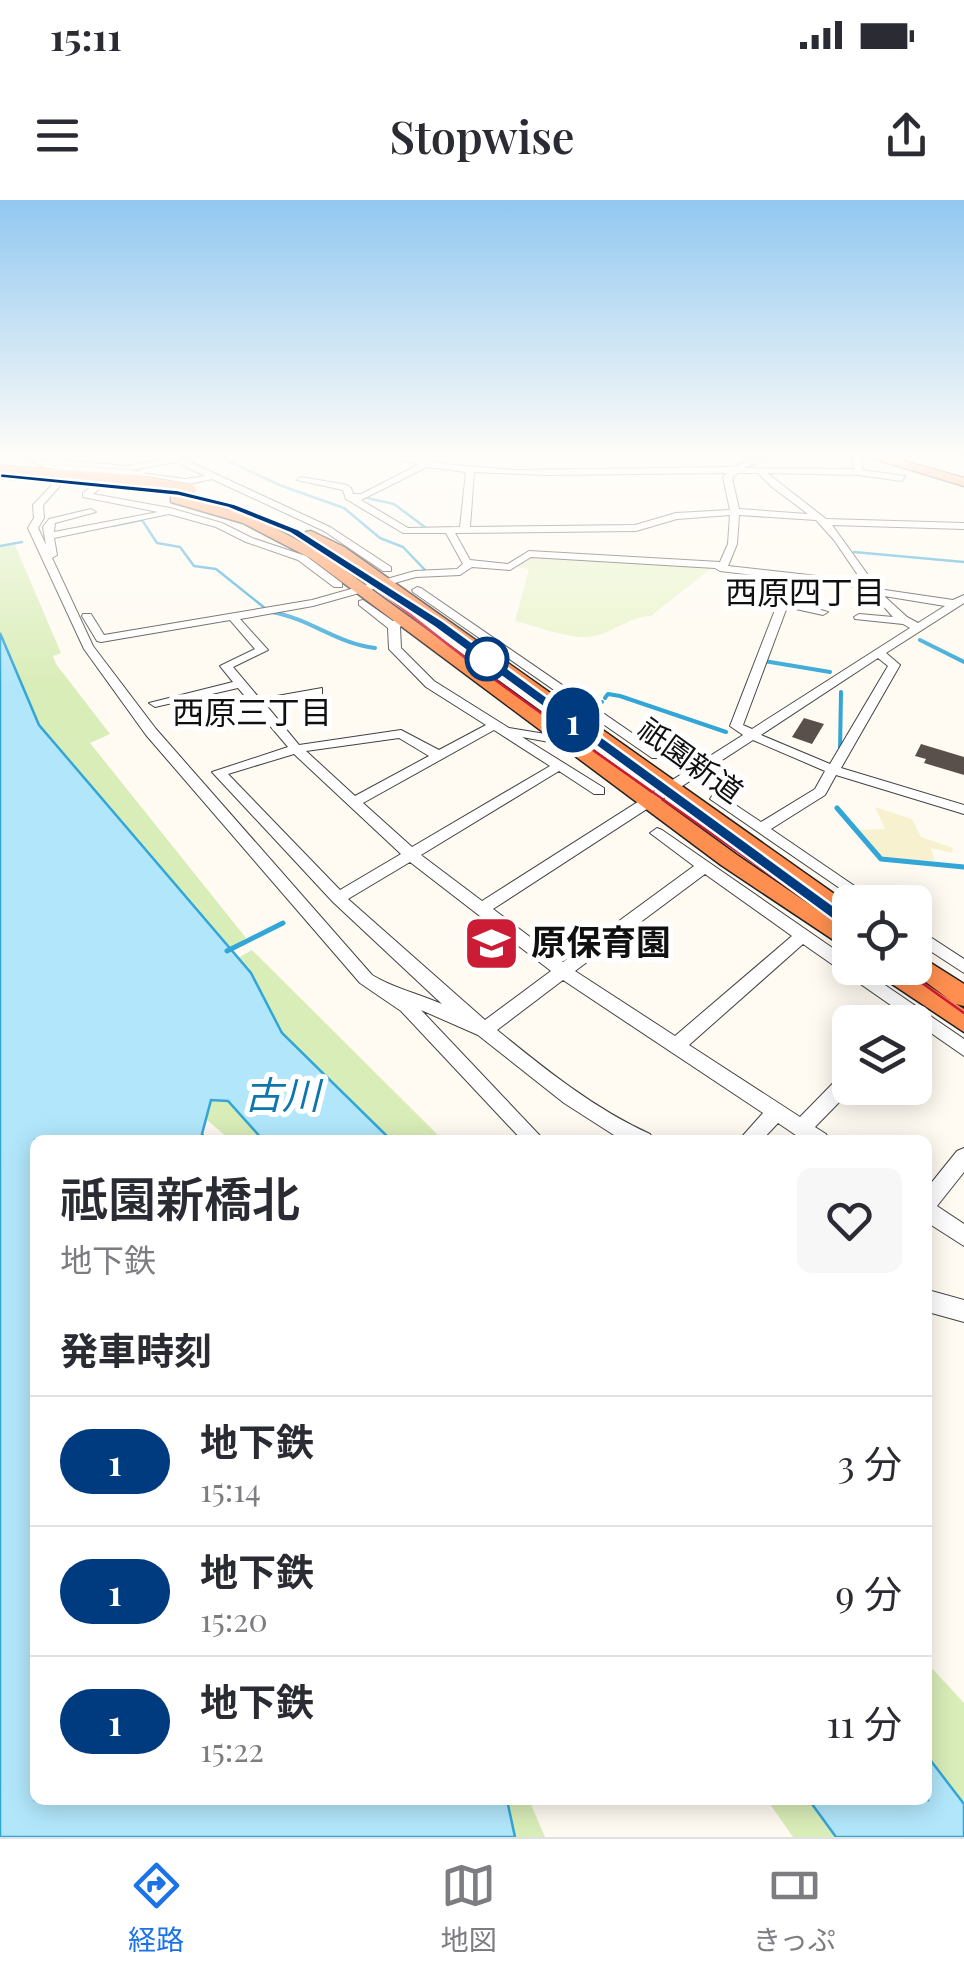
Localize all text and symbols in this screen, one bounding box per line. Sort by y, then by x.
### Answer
text: 15:11 [50,10,122,61]
text: Stopwise [389,105,575,165]
icon: menu [30,108,85,163]
icon: share [879,108,934,163]
district label: 西原四丁目 [725,569,885,612]
unlabelled marker [466,638,508,680]
line badge: 1 [540,688,606,752]
district label: 西原三丁目 [172,689,332,732]
text: 1 [566,697,580,744]
street label: 祇園新道 [631,708,751,811]
map controls [832,885,932,1105]
button: locate [832,885,932,985]
school or university icon: 原保育園 [462,913,522,973]
place label: 原保育園 [531,917,671,964]
button: layers [832,1005,932,1105]
water label: 古川 [244,1068,324,1119]
text: 祗園新橋北 [60,1165,300,1229]
button: heart [797,1168,902,1273]
text: 地下鉄 [60,1237,156,1280]
text: 発車時刻 [60,1324,212,1375]
text: 地下鉄 [200,1415,314,1466]
text: 3 分 [837,1437,902,1488]
text: 1 [108,1438,122,1485]
text: 15:14 [200,1467,261,1510]
text: 地下鉄 [200,1545,314,1596]
text: 9 分 [835,1567,902,1618]
text: 1 [108,1568,122,1615]
text: 15:20 [200,1597,268,1640]
text: 地下鉄 [200,1675,314,1726]
text: 11 分 [826,1697,902,1748]
text: 1 [108,1698,122,1745]
text: 15:22 [200,1727,264,1770]
tab: 経路 [128,1858,184,1958]
tab: 地図 [441,1858,497,1958]
tab: きっぷ [753,1858,836,1958]

